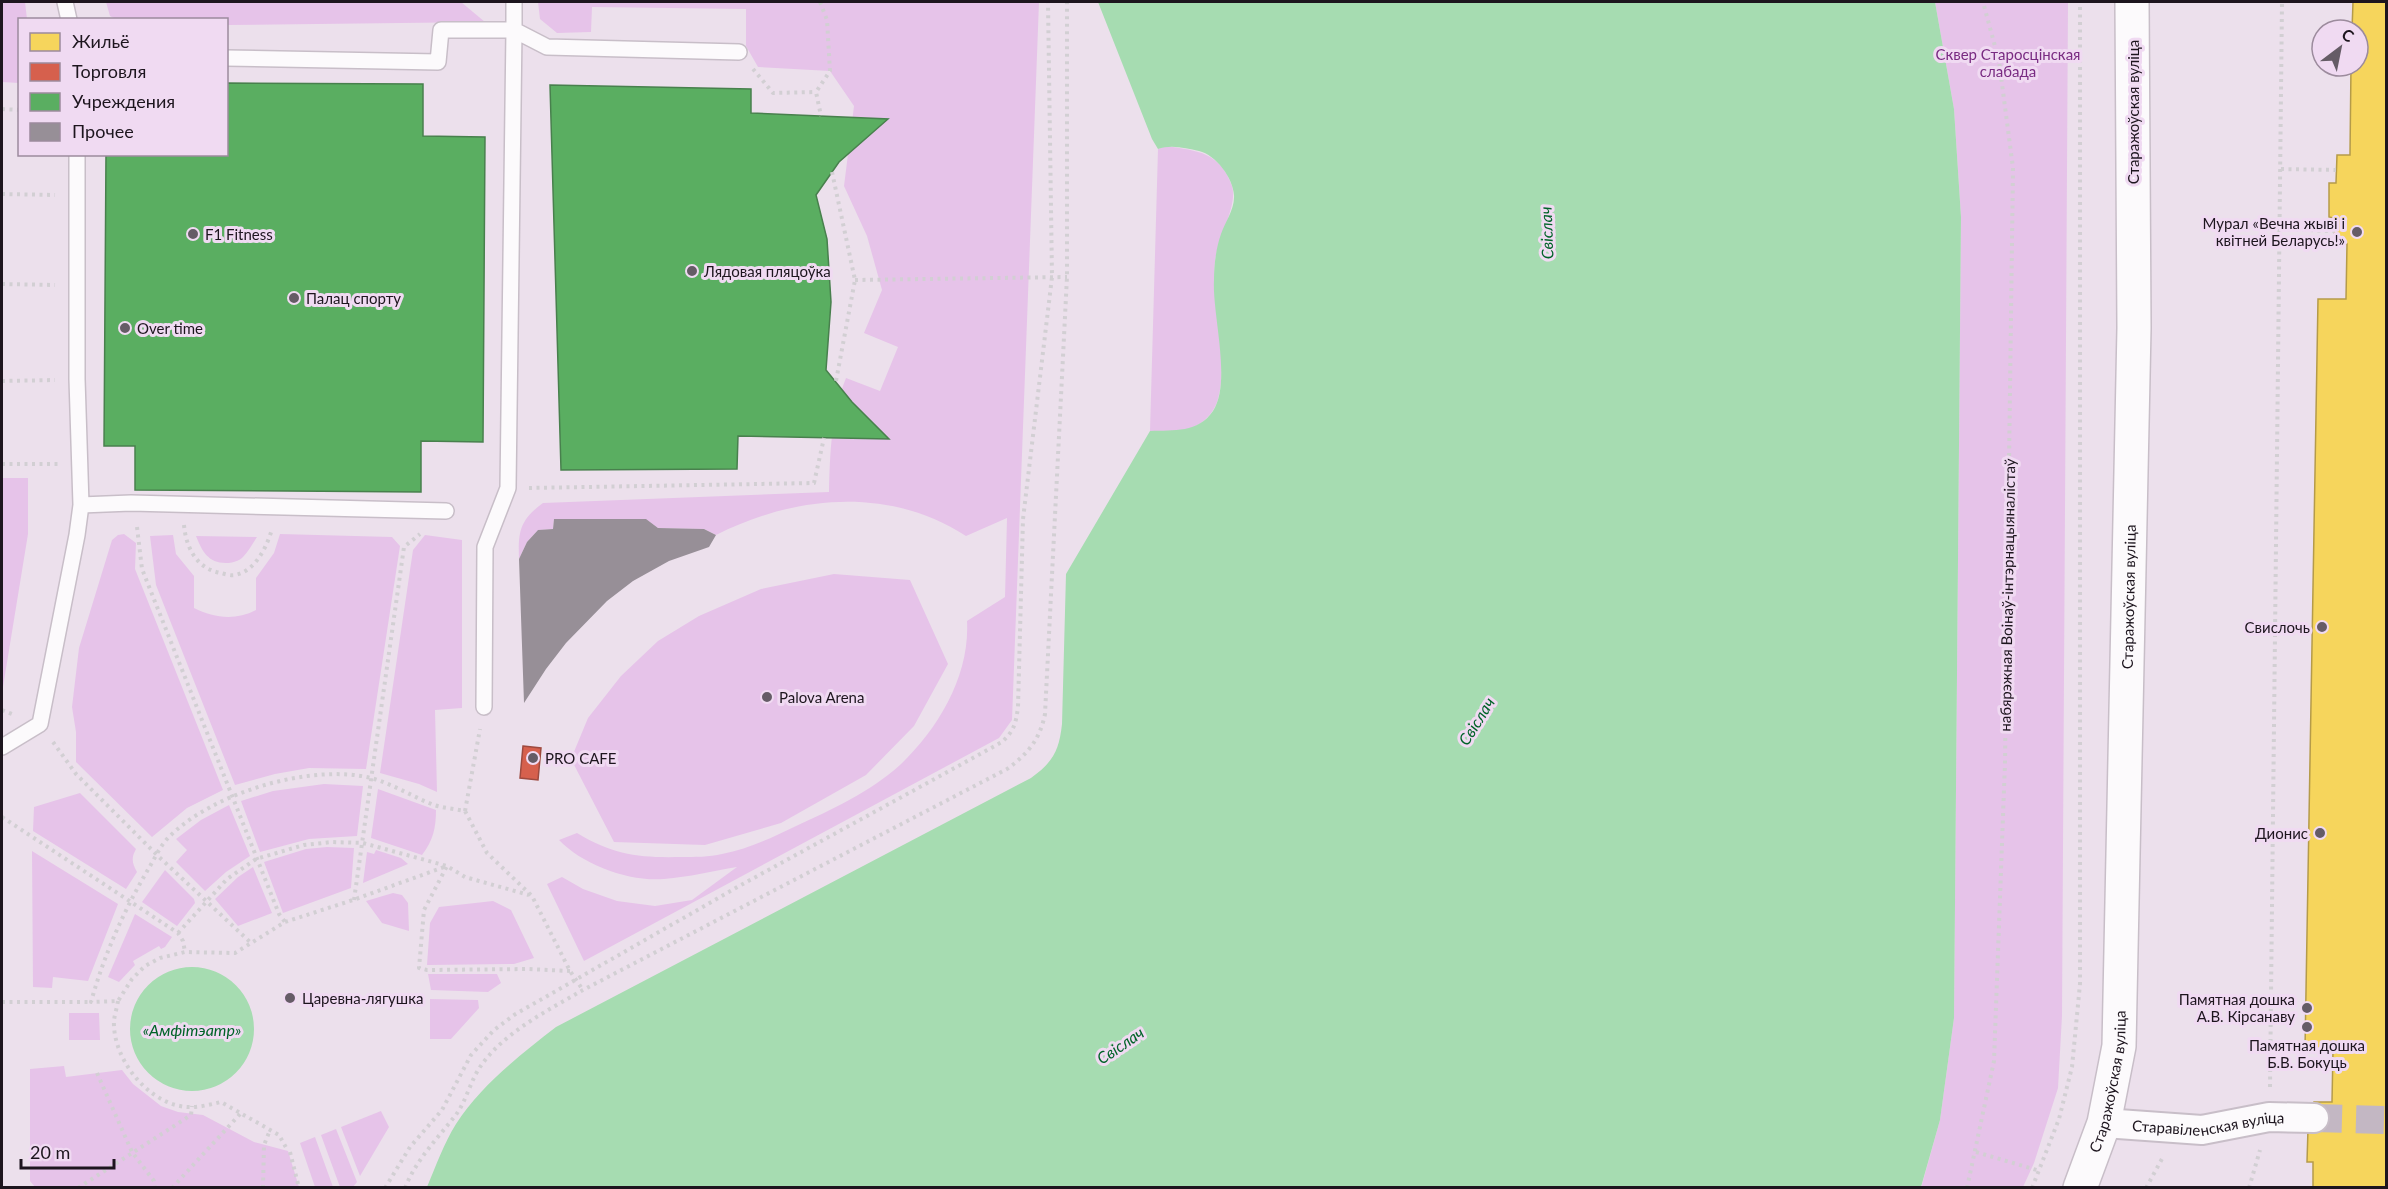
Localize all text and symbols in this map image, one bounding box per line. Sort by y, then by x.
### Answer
legend [18,18,228,156]
north arrow [2310,18,2370,78]
text: С [2339,24,2358,46]
text: Жильё [72,30,130,52]
street label: Старажоўская вуліца [2124,40,2142,184]
park label: Сквер Старосцінская слабада [1936,45,2080,80]
text: Торговля [72,60,146,82]
text: Учреждения [72,90,175,112]
text: Прочее [72,120,134,142]
water label: Свіслач [1536,206,1556,260]
place label: Мурал «Вечна жыві і квітней Беларусь!» [2203,214,2345,249]
place label: F1 Fitness [205,225,273,243]
marker: Мурал «Вечна жыві і квітней Беларусь!» [2350,225,2364,239]
marker: F1 Fitness [186,227,200,241]
place label: Лядовая пляцоўка [703,262,831,280]
marker: Лядовая пляцоўка [685,264,699,278]
place label: Палац спорту [306,289,401,307]
marker: Палац спорту [287,291,301,305]
place label: Over time [137,319,203,337]
marker: Over time [118,321,132,335]
street label: набярэжная Воінаў-інтэрнацыяналістаў [1996,458,2018,732]
street label: Старажоўская вуліца [2118,524,2139,669]
place label: Свислочь [2245,618,2310,636]
marker: Свислочь [2315,620,2329,634]
place label: Palova Arena [779,688,864,706]
marker: Palova Arena [760,690,774,704]
water label: Свіслач [1454,694,1498,748]
place label: PRO CAFE [545,749,616,767]
marker: PRO CAFE [526,751,540,765]
place label: Дионис [2255,824,2308,842]
marker: Дионис [2313,826,2327,840]
place label: Царевна-лягушка [302,989,423,1007]
place label: Памятная дошка А.В. Кірсанаву [2179,990,2295,1025]
marker: Царевна-лягушка [283,991,297,1005]
marker: Памятная дошка А.В. Кірсанаву [2300,1001,2314,1015]
street label: Старажоўская вуліца [2085,1010,2129,1155]
water label: «Амфітэатр» [143,1020,241,1039]
marker: Памятная дошка Б.В. Бокуць [2300,1020,2314,1034]
water label: Свіслач [1093,1022,1147,1068]
place label: Памятная дошка Б.В. Бокуць [2249,1036,2365,1071]
street label: Старавіленская вуліца [2131,1108,2285,1139]
scale bar [21,1132,114,1170]
text: 20 m [30,1141,70,1163]

